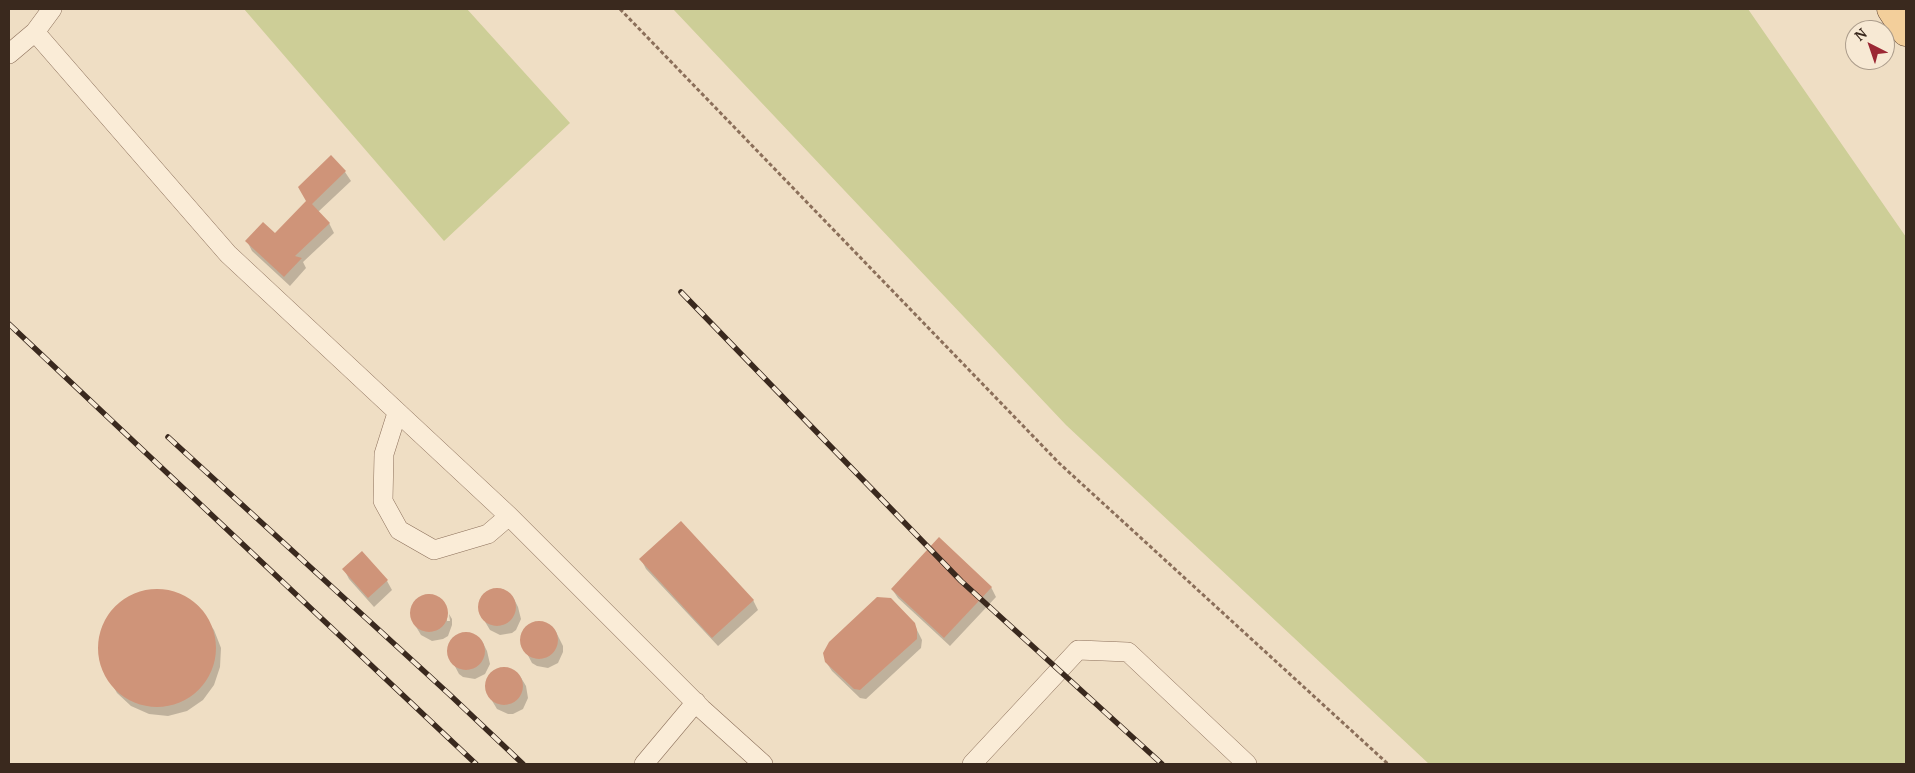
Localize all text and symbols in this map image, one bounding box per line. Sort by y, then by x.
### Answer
north arrow [1845,20,1895,70]
text: N [1850,23,1871,45]

